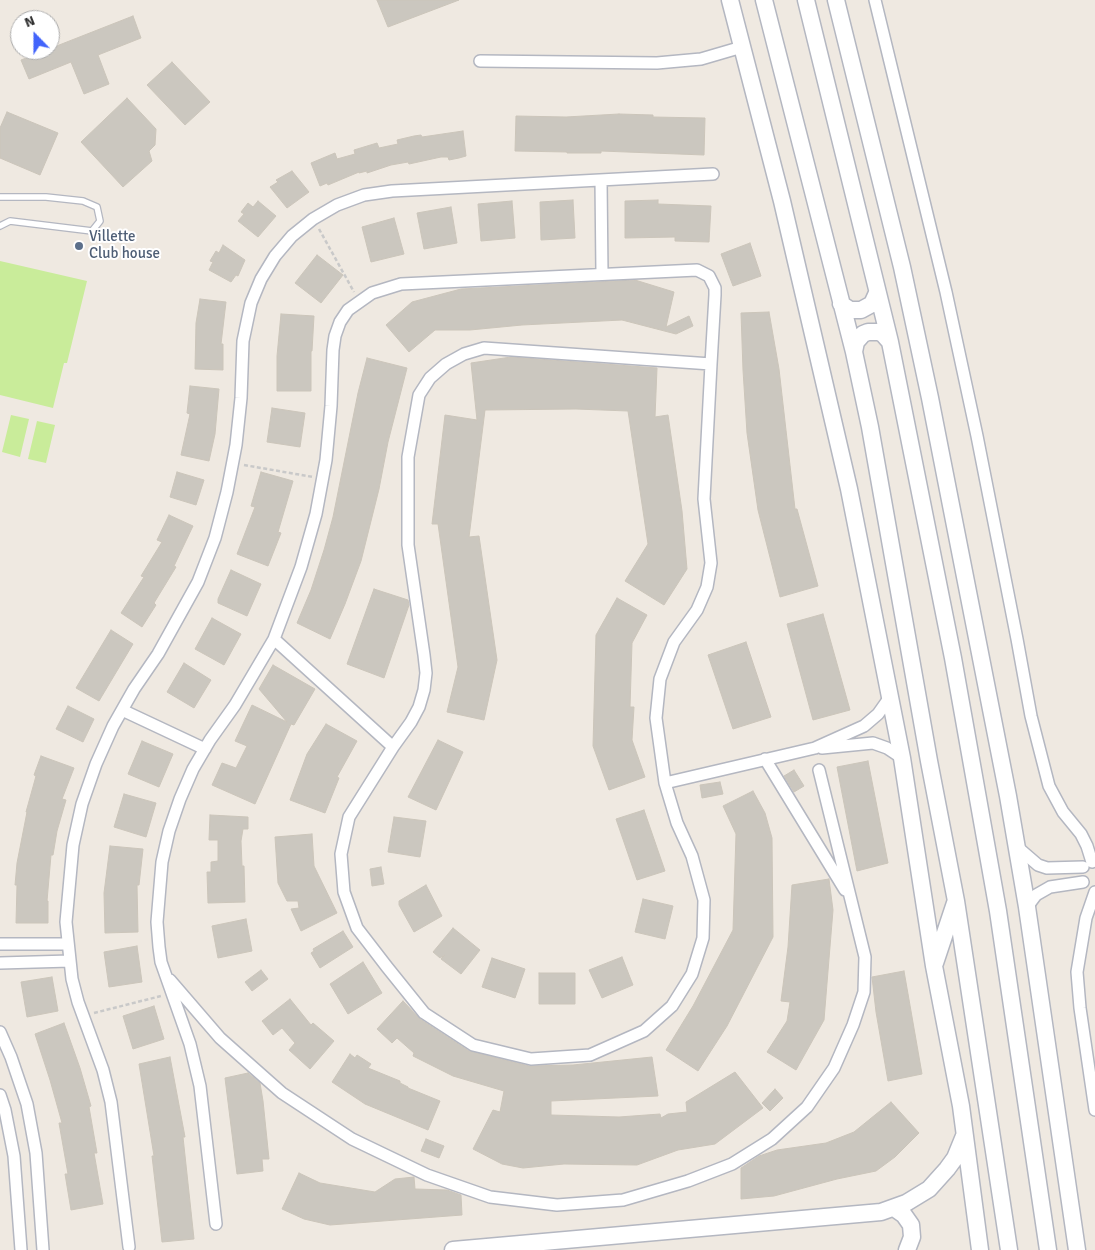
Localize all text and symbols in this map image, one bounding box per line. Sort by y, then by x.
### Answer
north arrow [10,10,60,60]
text: N [22,12,37,31]
place label: Villette Club house [89,228,160,263]
marker: Villette Club house [73,240,85,252]

